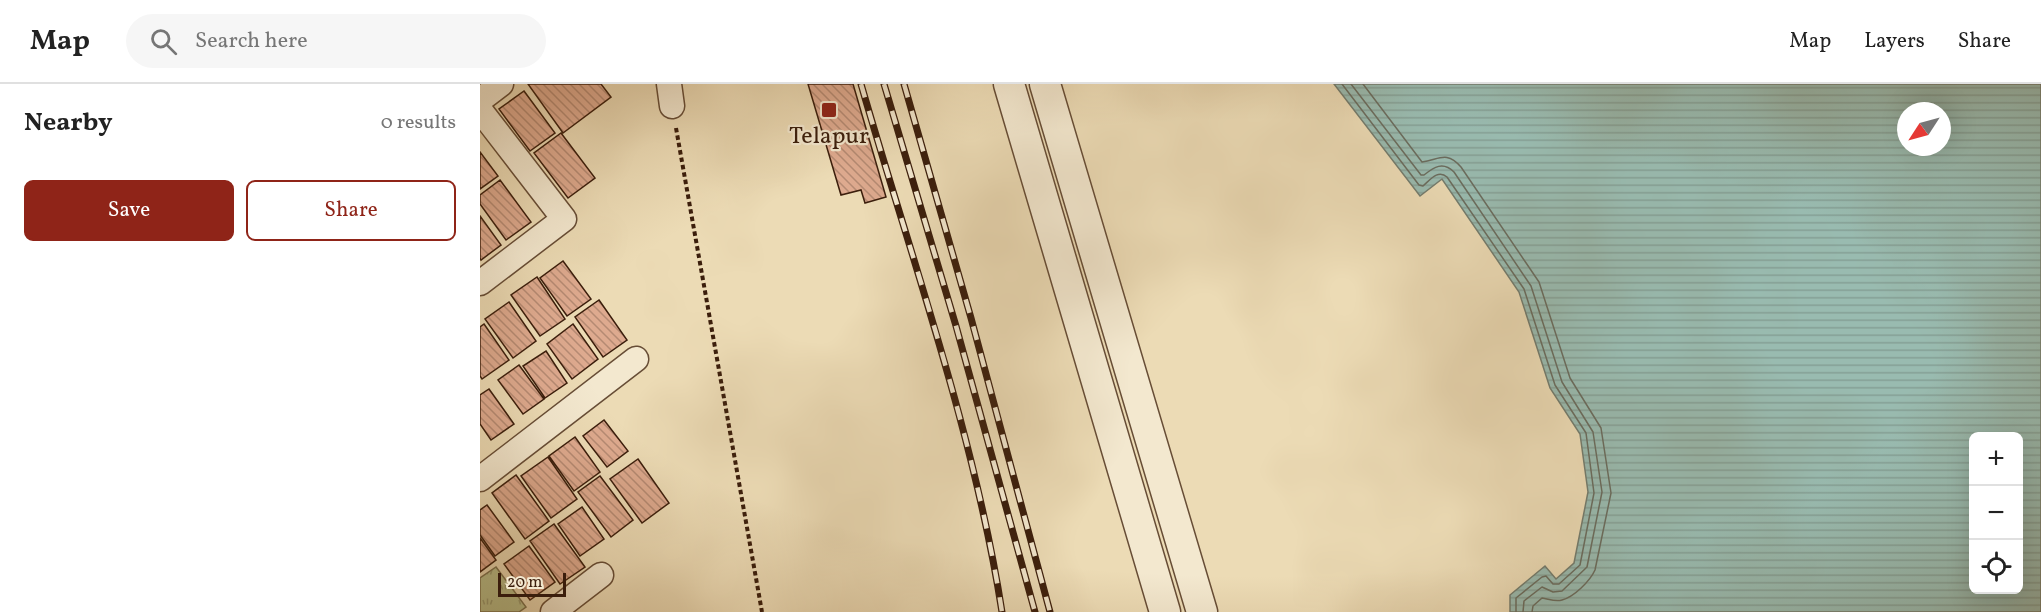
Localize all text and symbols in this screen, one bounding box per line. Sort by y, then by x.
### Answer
search box [126,14,546,68]
text: Map [30,22,90,61]
icon: search [147,25,180,58]
text: Search here [195,26,308,57]
text: Map [1789,27,1831,56]
text: Layers [1864,27,1925,56]
text: Share [1958,27,2011,56]
marker: Telapur [820,101,838,119]
north arrow [1897,102,1951,156]
text: Nearby [24,105,113,141]
text: 0 results [381,109,456,137]
place label: Telapur [789,120,869,154]
button: Save [24,180,234,241]
button: Share [246,180,456,241]
map controls [1969,432,2023,594]
button: + [1969,432,2023,486]
button: − [1969,486,2023,540]
button: locate [1969,540,2023,594]
scale bar [498,570,566,598]
text: 20 m [507,572,542,594]

